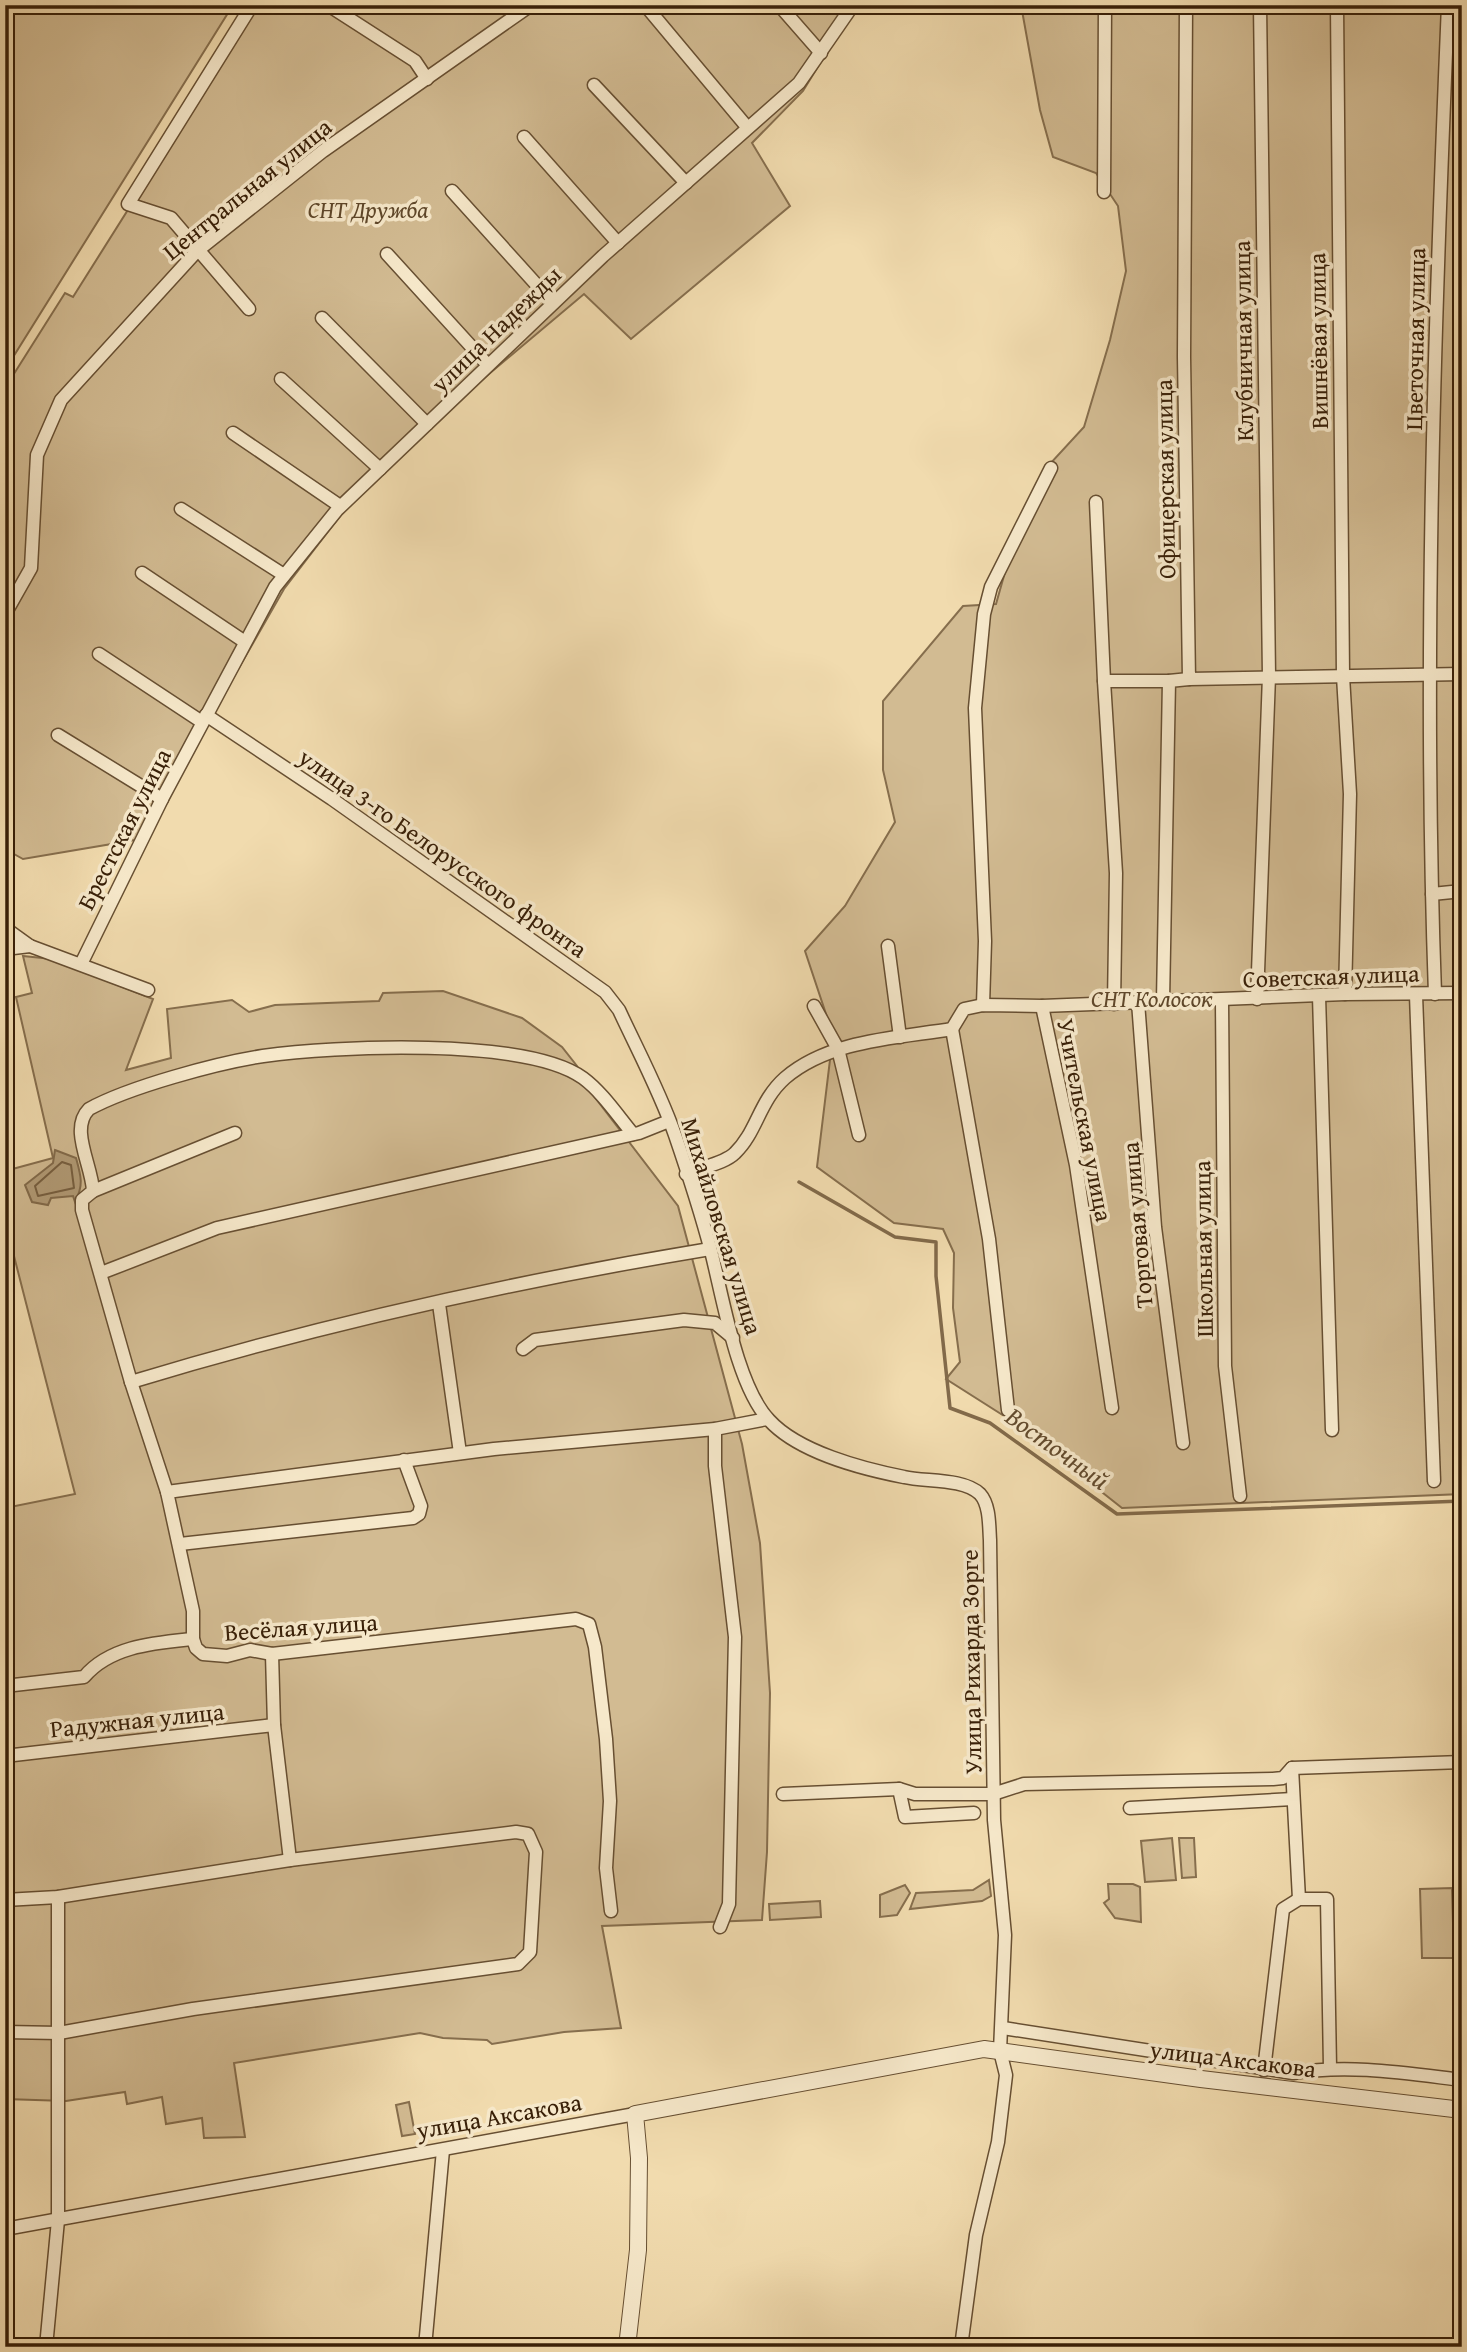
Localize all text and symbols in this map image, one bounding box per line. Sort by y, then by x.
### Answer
street label: Центральная улица [155,109,340,268]
park label: СНТ Дружба [308,192,428,227]
street label: Клубничная улица [1224,240,1262,442]
street label: Цветочная улица [1396,247,1434,431]
street label: Вишнёвая улица [1299,252,1337,430]
street label: улица Надежды [422,258,569,401]
street label: Офицерская улица [1146,378,1184,579]
street label: улица 3-го Белорусского фронта [291,739,595,967]
street label: Брестская улица [68,742,180,916]
street label: Советская улица [1242,955,1420,997]
park label: СНТ Колосок [1091,981,1213,1016]
street label: Учительская улица [1048,1016,1122,1225]
street label: Михайловская улица [672,1113,772,1339]
street label: Торговая улица [1112,1140,1162,1309]
street label: Школьная улица [1184,1160,1222,1338]
water label: Восточный [997,1396,1118,1499]
street label: Улица Рихарда Зорге [952,1549,990,1775]
street label: Весёлая улица [223,1604,379,1650]
street label: Радужная улица [48,1693,226,1747]
street label: улица Аксакова [1147,2031,1319,2087]
street label: улица Аксакова [413,2084,585,2148]

